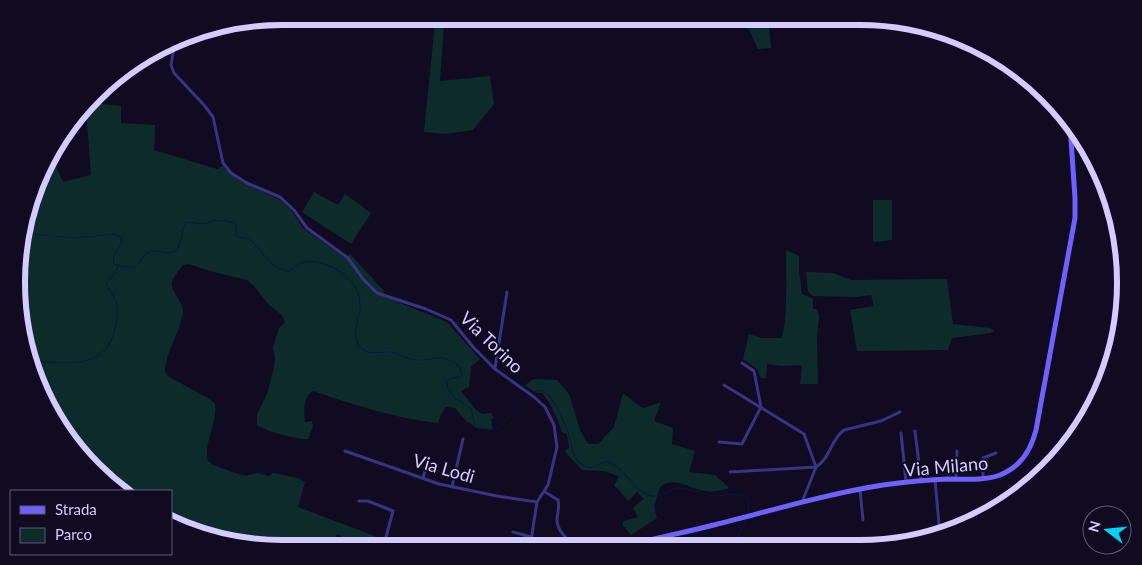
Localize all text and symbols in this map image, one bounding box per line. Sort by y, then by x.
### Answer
street label: Via Torino [456,307,528,377]
street label: Via Lodi [411,449,477,487]
street label: Via Milano [903,451,989,481]
legend [10,490,172,555]
text: Strada [55,500,97,518]
north arrow [1082,505,1132,555]
text: N [1084,519,1104,534]
text: Parco [55,525,92,543]

